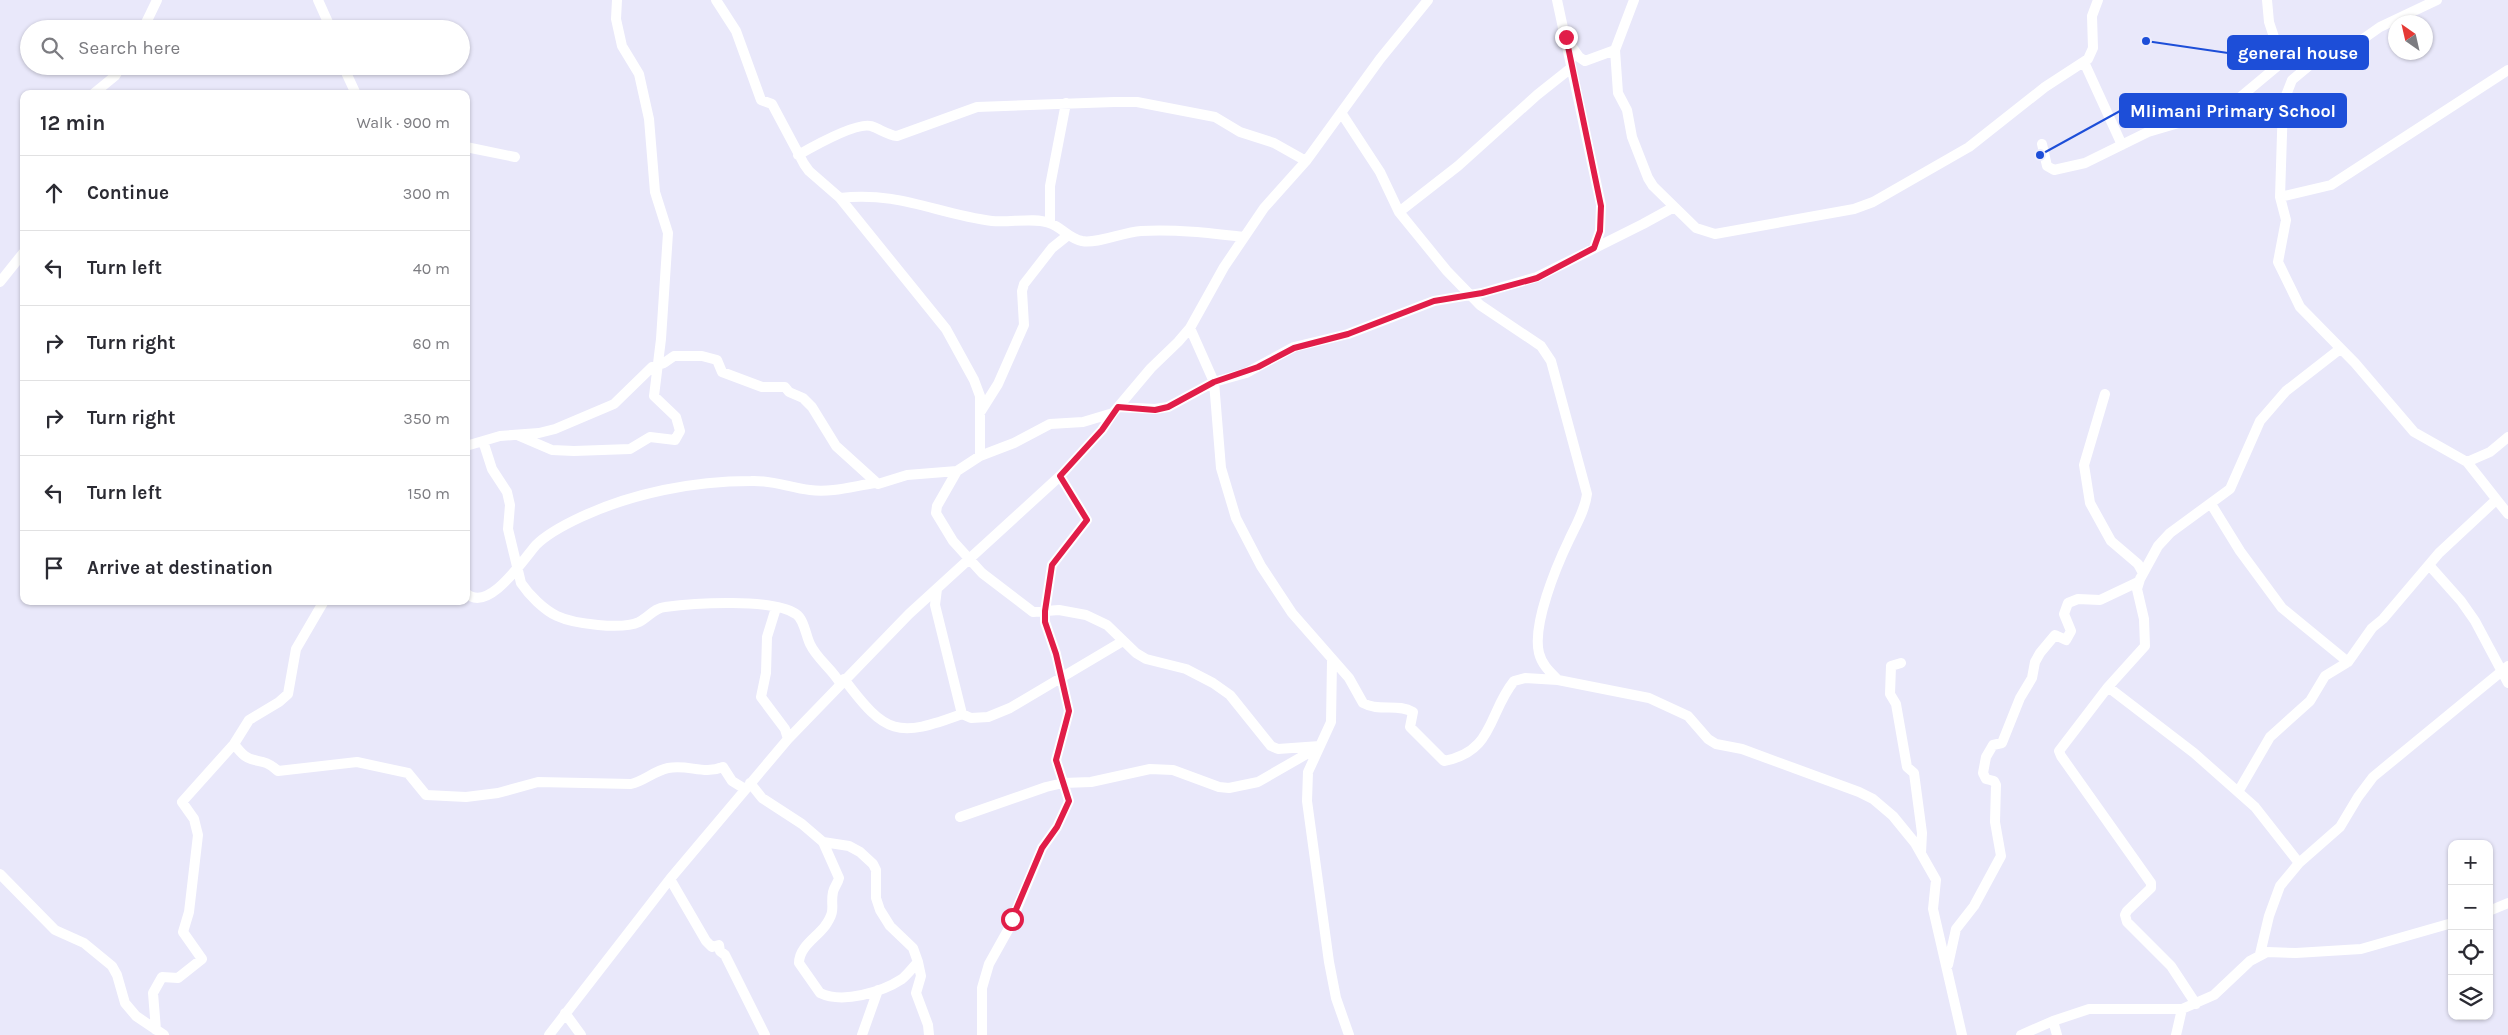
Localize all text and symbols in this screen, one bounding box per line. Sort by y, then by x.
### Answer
north arrow [2388,15,2433,60]
search box [20,20,470,75]
route end [1555,26,1578,49]
icon: search [38,34,66,62]
callout: general house [2228,36,2368,69]
text: Search here [78,37,180,59]
text: general house [2238,42,2358,64]
callout: Mlimani Primary School [2120,94,2346,127]
text: Mlimani Primary School [2130,100,2336,122]
text: 12 min [40,111,105,135]
text: Walk · 900 m [356,113,450,132]
icon: ahead [40,179,68,207]
text: Continue [87,182,169,204]
text: 300 m [403,184,450,203]
icon: left [40,254,68,282]
text: Turn left [87,257,162,279]
text: 40 m [413,259,450,278]
icon: right [40,329,68,357]
text: Turn right [87,332,176,354]
text: 60 m [413,334,450,353]
icon: right [40,404,68,432]
text: Turn right [87,407,176,429]
text: 350 m [403,409,450,428]
icon: left [40,479,68,507]
text: Turn left [87,482,162,504]
text: 150 m [407,484,450,503]
icon: arrive [40,554,68,582]
text: Arrive at destination [87,557,273,579]
map controls [2448,840,2493,1020]
button: + [2448,840,2493,885]
button: − [2448,885,2493,930]
route start [1001,908,1024,931]
button: locate [2448,930,2493,975]
button: layers [2448,975,2493,1020]

